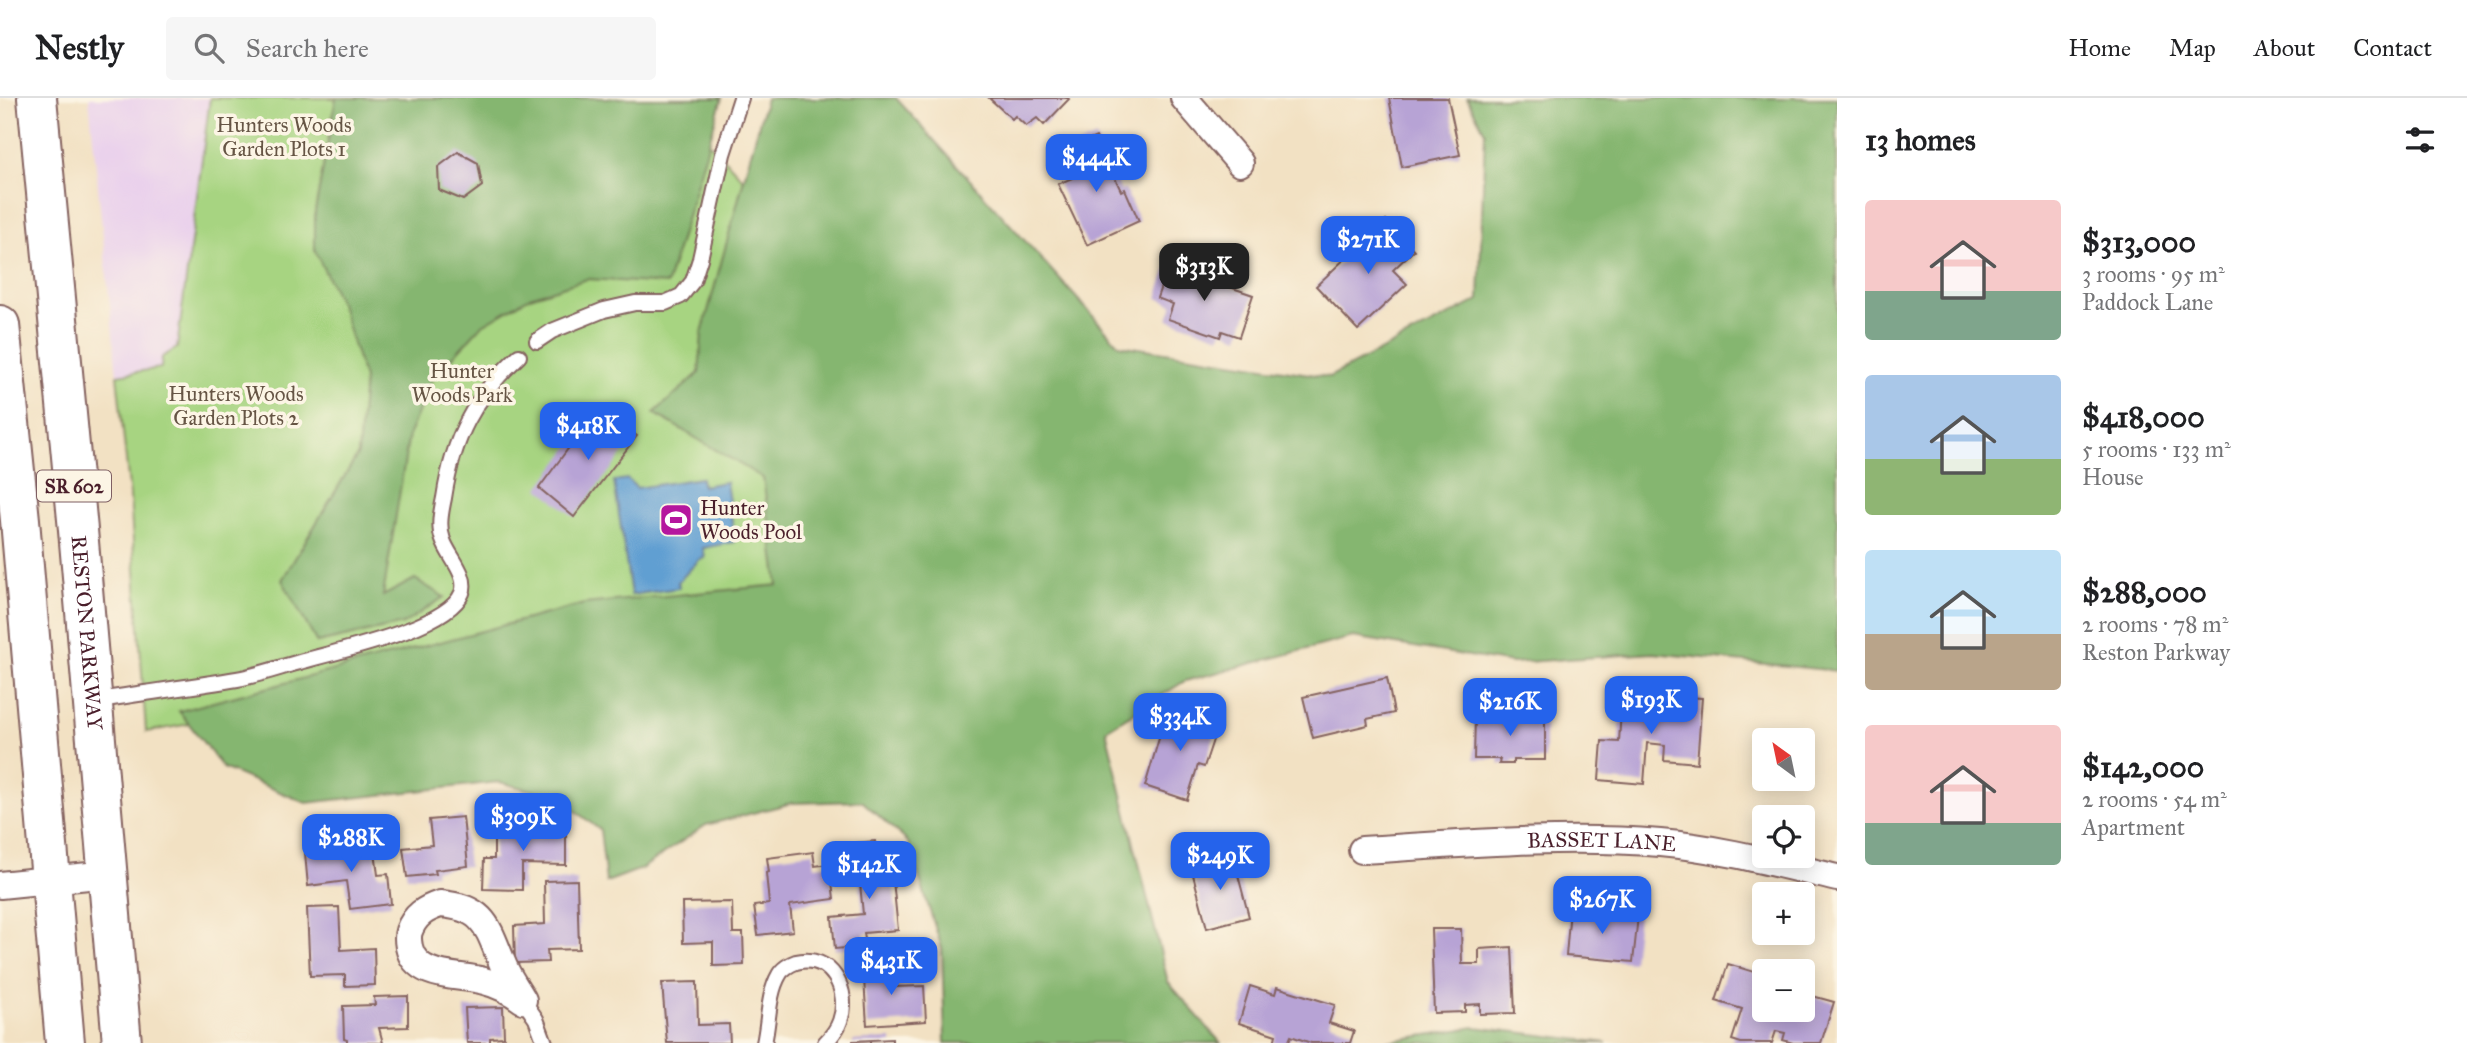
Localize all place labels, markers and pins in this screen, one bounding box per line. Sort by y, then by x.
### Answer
pin: $444K [1047,134,1145,194]
pin: $271K [1319,216,1417,276]
pin: $313K [1155,244,1253,303]
pin: $418K [539,402,637,462]
place label: Hunter Woods Pool [700,495,802,545]
sports icon: Hunter Woods Pool [657,501,695,539]
pin: $193K [1602,676,1700,736]
pin: $216K [1461,678,1559,738]
pin: $334K [1131,694,1229,753]
pin: $309K [474,794,572,853]
pin: $288K [302,814,400,874]
pin: $249K [1171,832,1269,892]
pin: $142K [820,842,918,901]
pin: $267K [1553,876,1651,936]
pin: $431K [842,937,940,997]

